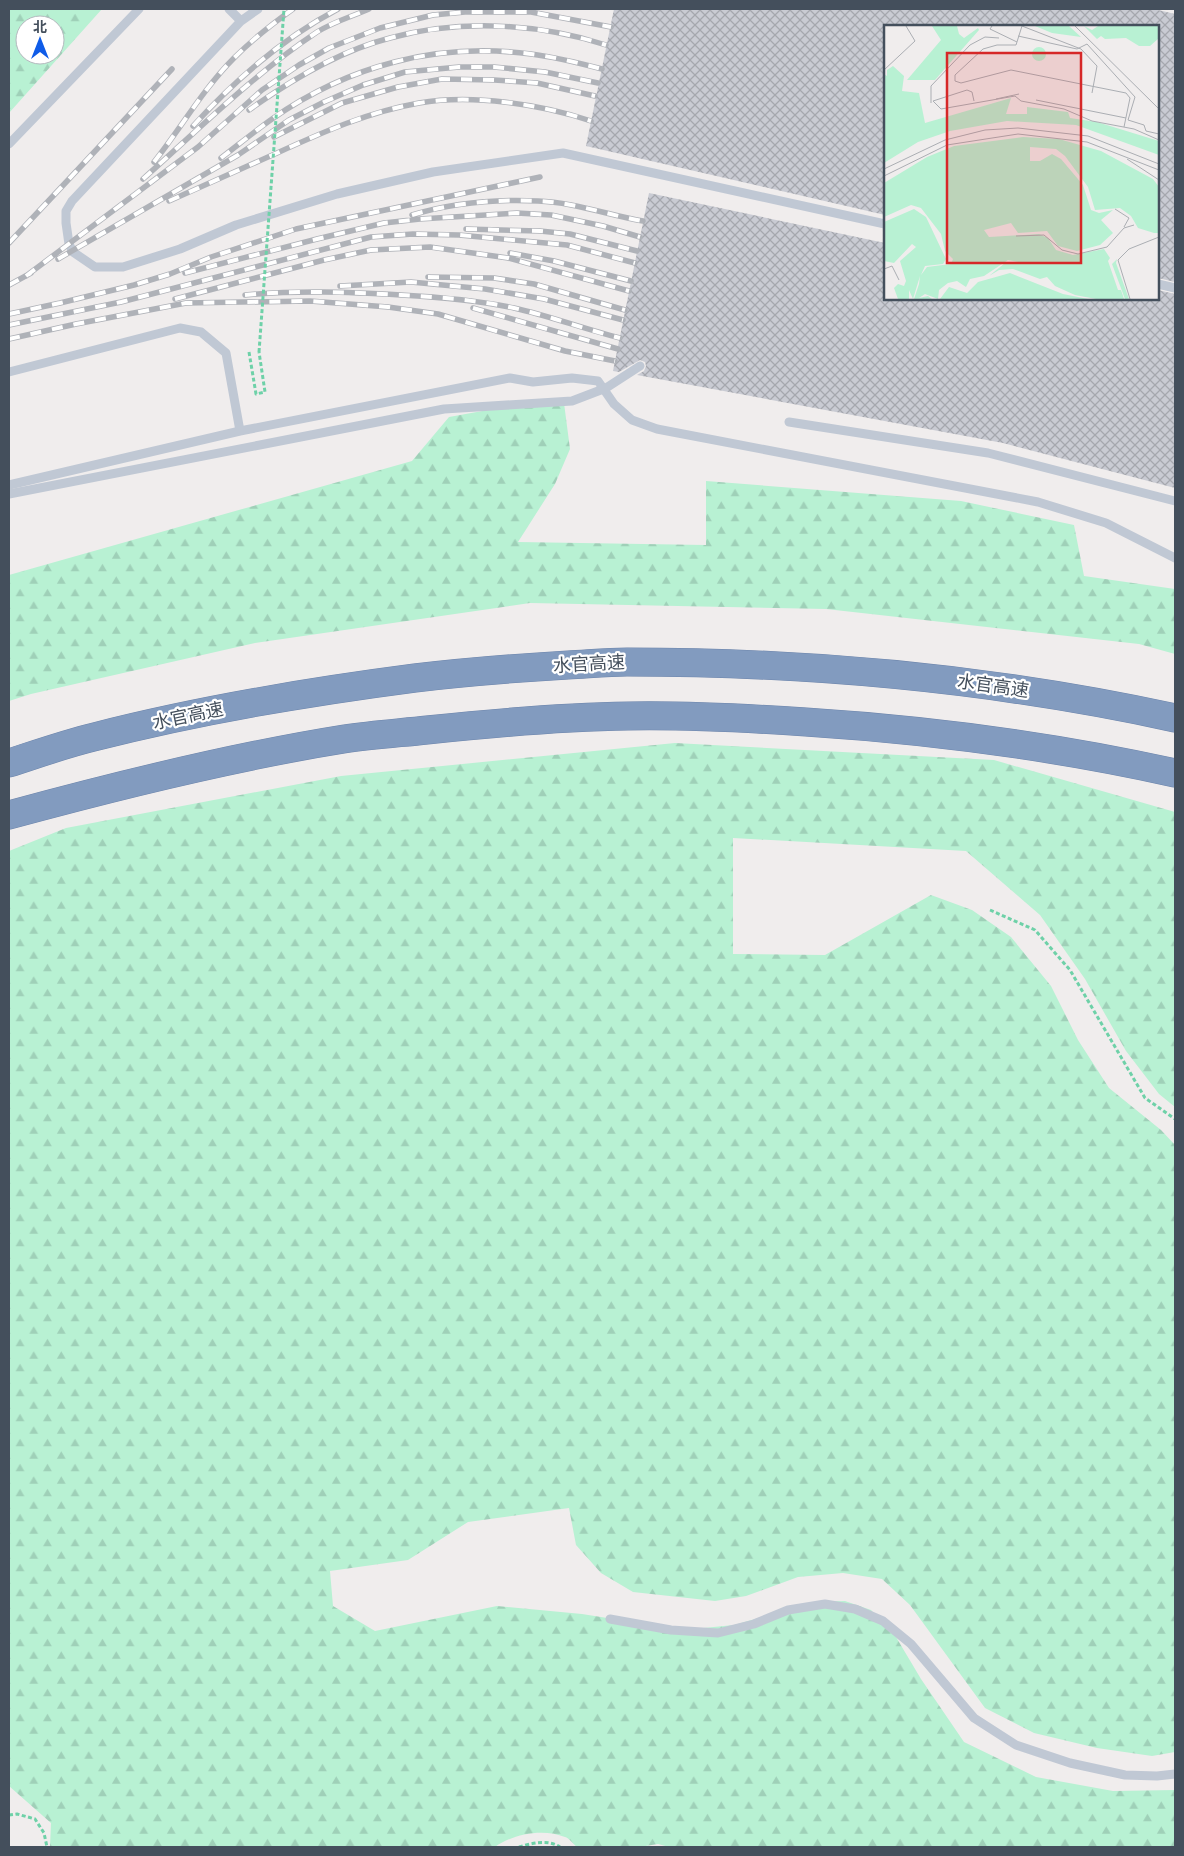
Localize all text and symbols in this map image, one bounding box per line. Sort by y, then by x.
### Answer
north arrow [15,15,65,65]
text: 北 [33,17,47,36]
inset map [884,25,1159,300]
street label: 水官高速 [552,649,626,677]
street label: 水官高速 [956,668,1030,702]
street label: 水官高速 [150,696,226,734]

